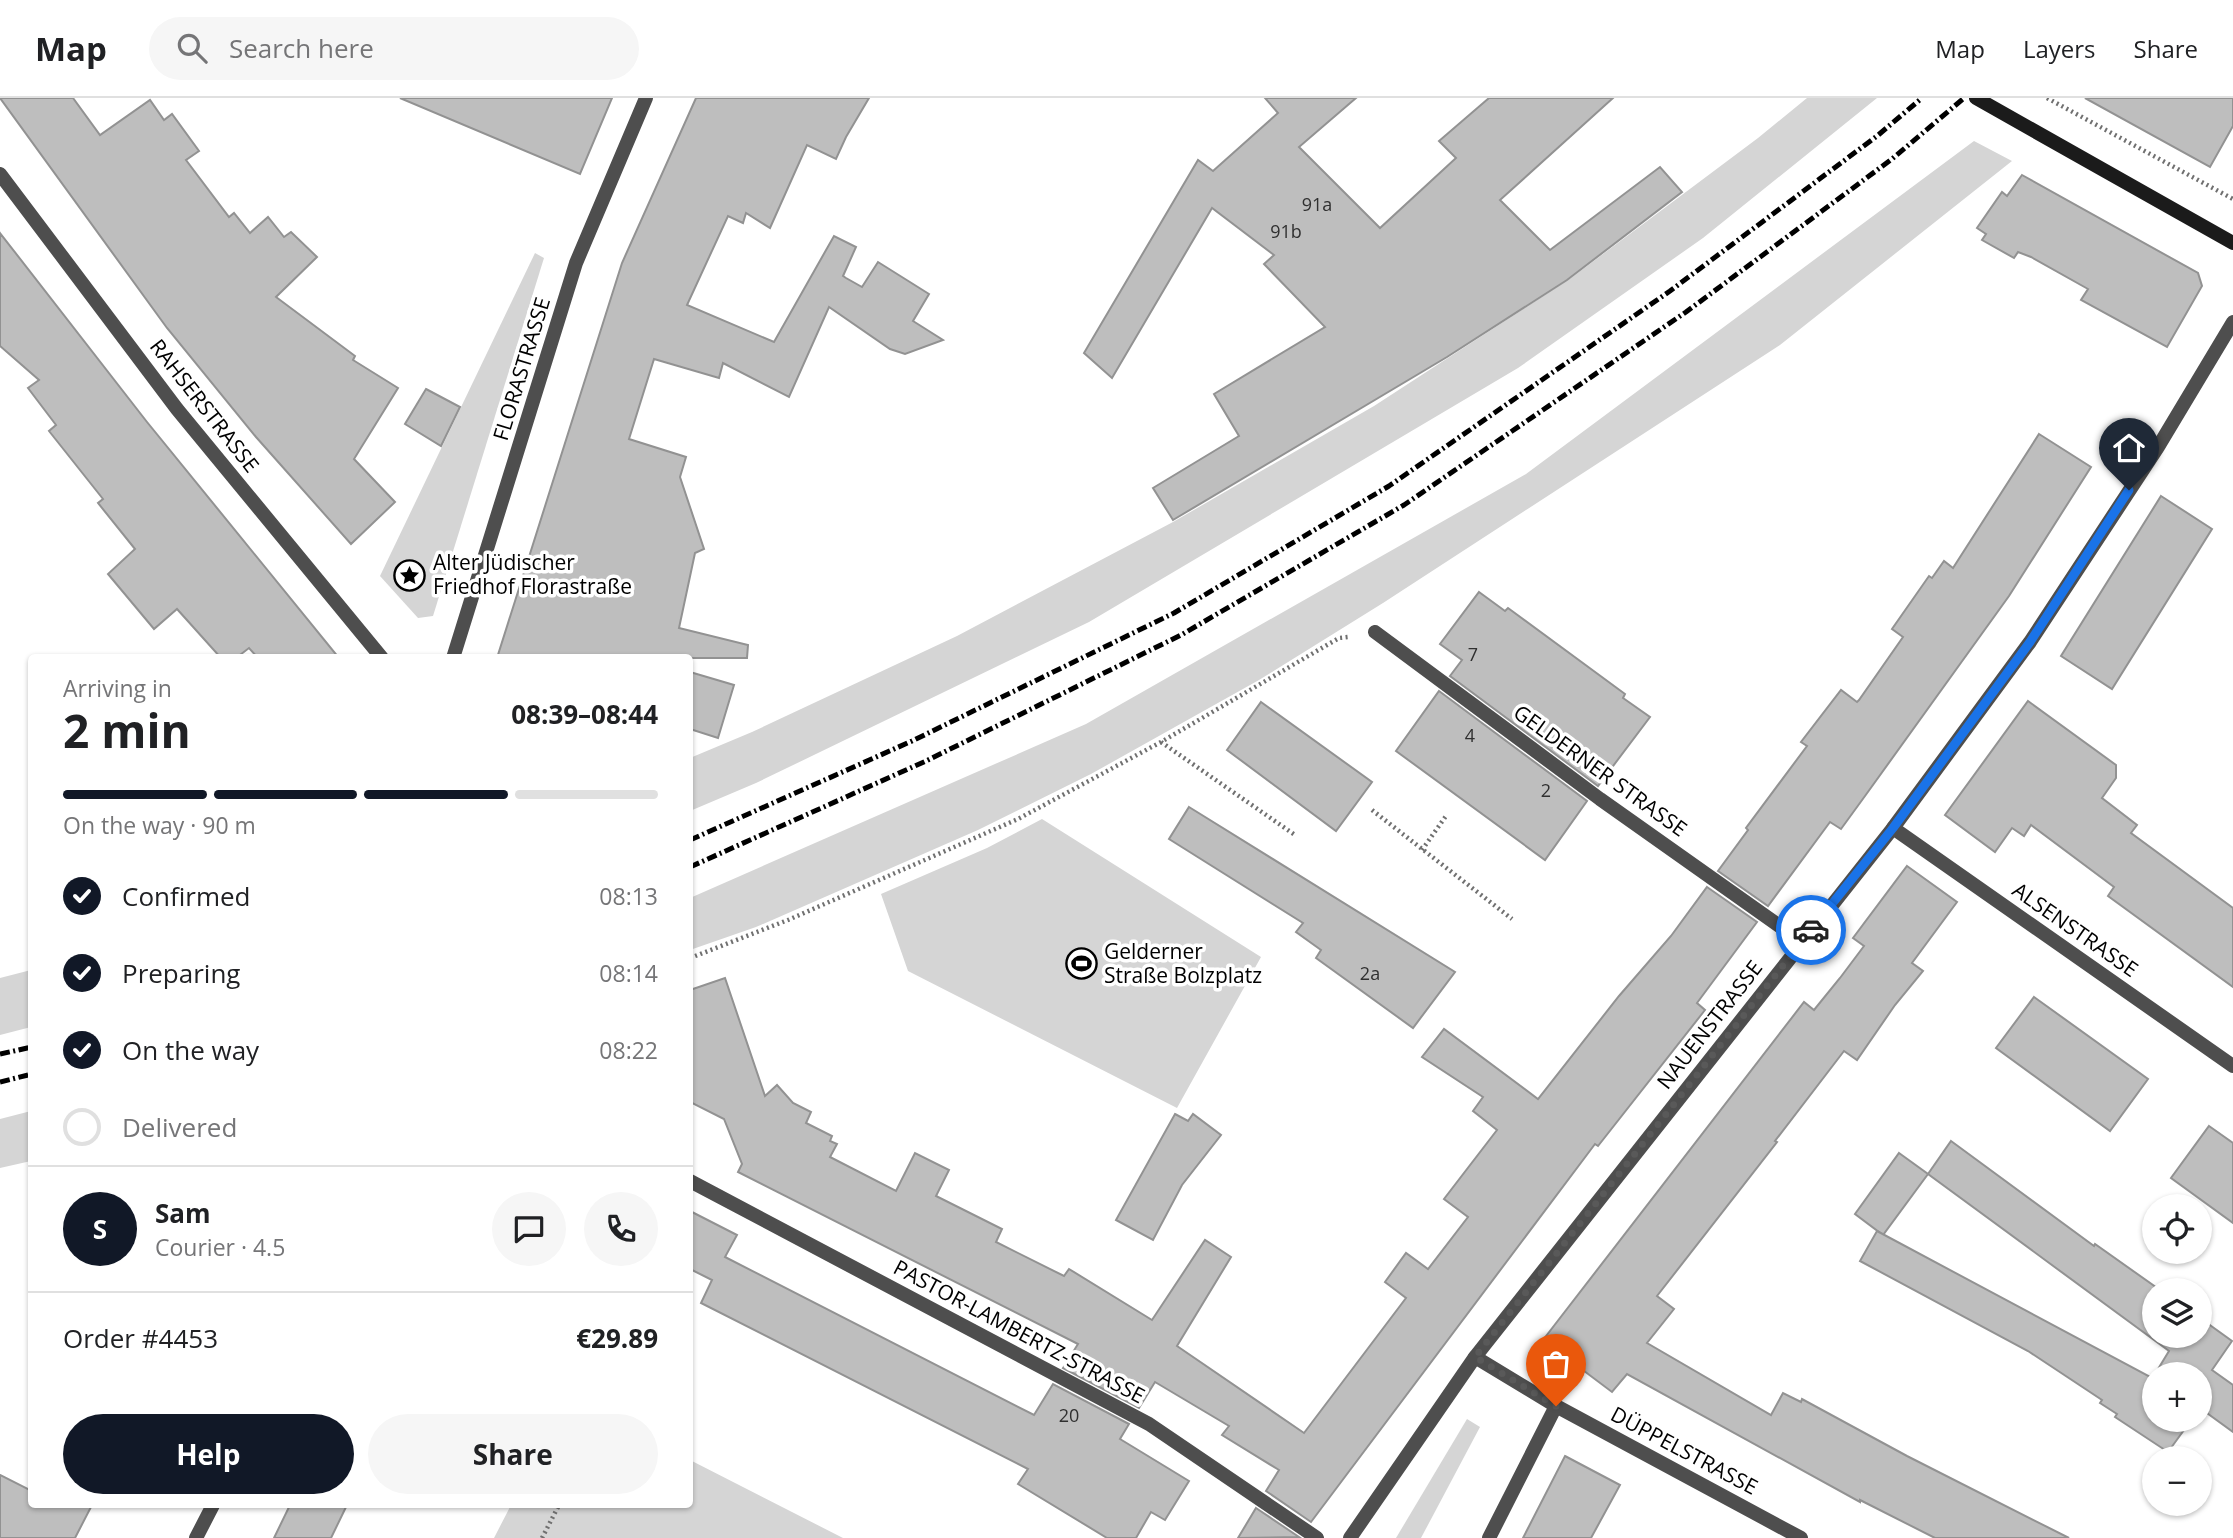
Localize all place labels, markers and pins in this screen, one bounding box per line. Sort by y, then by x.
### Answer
pin [2099,418,2159,490]
place label: Alter Jüdischer Friedhof Florastraße [433,548,632,600]
place icon: Alter Jüdischer Friedhof Florastraße [393,558,427,592]
place label: Gelderner Straße Bolzplatz [1104,937,1262,989]
sports icon: Gelderner Straße Bolzplatz [1064,947,1098,981]
pin [1526,1334,1586,1406]

